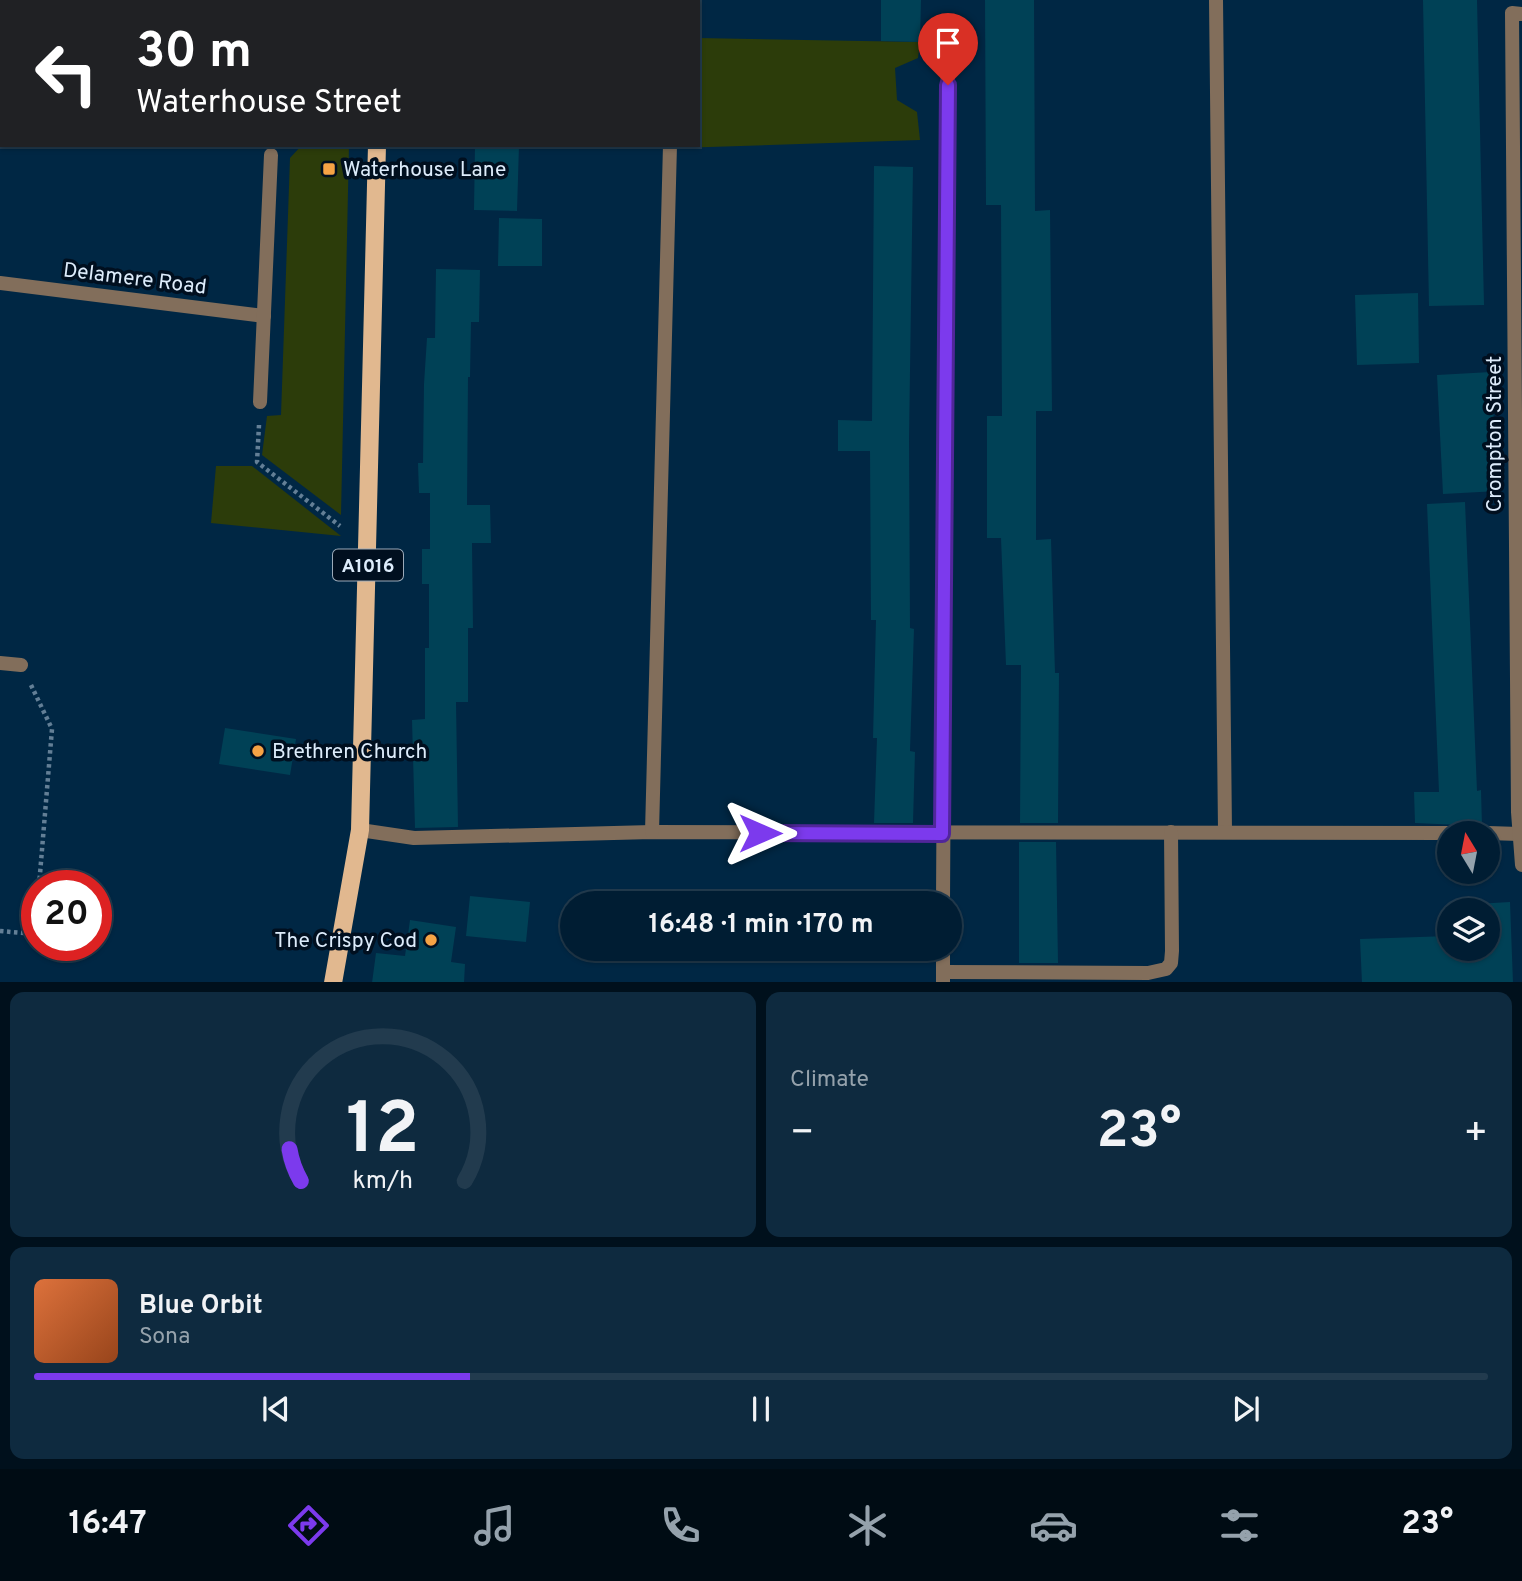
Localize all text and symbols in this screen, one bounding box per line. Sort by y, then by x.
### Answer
pin [918,13,978,85]
text: 30 m [136,23,252,85]
icon: arrive [929,24,967,62]
icon: left [21,28,112,119]
text: Waterhouse Street [136,84,402,124]
place label: Waterhouse Lane [343,157,506,184]
marker: Waterhouse Lane [321,161,337,177]
street label: Delamere Road [62,257,208,302]
street label: Crompton Street [1482,356,1509,512]
road number: A1016 [333,550,403,580]
place label: Brethren Church [272,739,427,766]
marker: Brethren Church [250,743,266,759]
position arrow [723,796,797,870]
north arrow [1437,821,1500,884]
map controls [1437,821,1500,961]
speed limit sign: 20 [21,870,112,961]
button: layers [1437,898,1500,961]
text: 16:48 · 1 min · 170 m [649,909,873,942]
place label: The Crispy Cod [274,928,417,955]
marker: The Crispy Cod [423,932,439,948]
text: Climate [790,1066,869,1095]
text: 12 [346,1087,420,1179]
text: 23° [1097,1100,1181,1166]
text: − [790,1110,815,1159]
text: + [1463,1110,1488,1159]
text: km/h [353,1165,413,1197]
text: Blue Orbit [139,1290,263,1323]
text: Sona [139,1323,190,1352]
icon: previous [257,1390,295,1428]
icon: pause [742,1390,780,1428]
icon: next [1227,1390,1265,1428]
icon: directions [284,1501,333,1550]
icon: music [470,1501,519,1550]
icon: phone [656,1501,705,1550]
icon: climate [843,1501,892,1550]
icon: car [1029,1501,1078,1550]
icon: filters [1215,1501,1264,1550]
text: 16:47 [69,1505,147,1545]
text: 23° [1401,1505,1453,1545]

